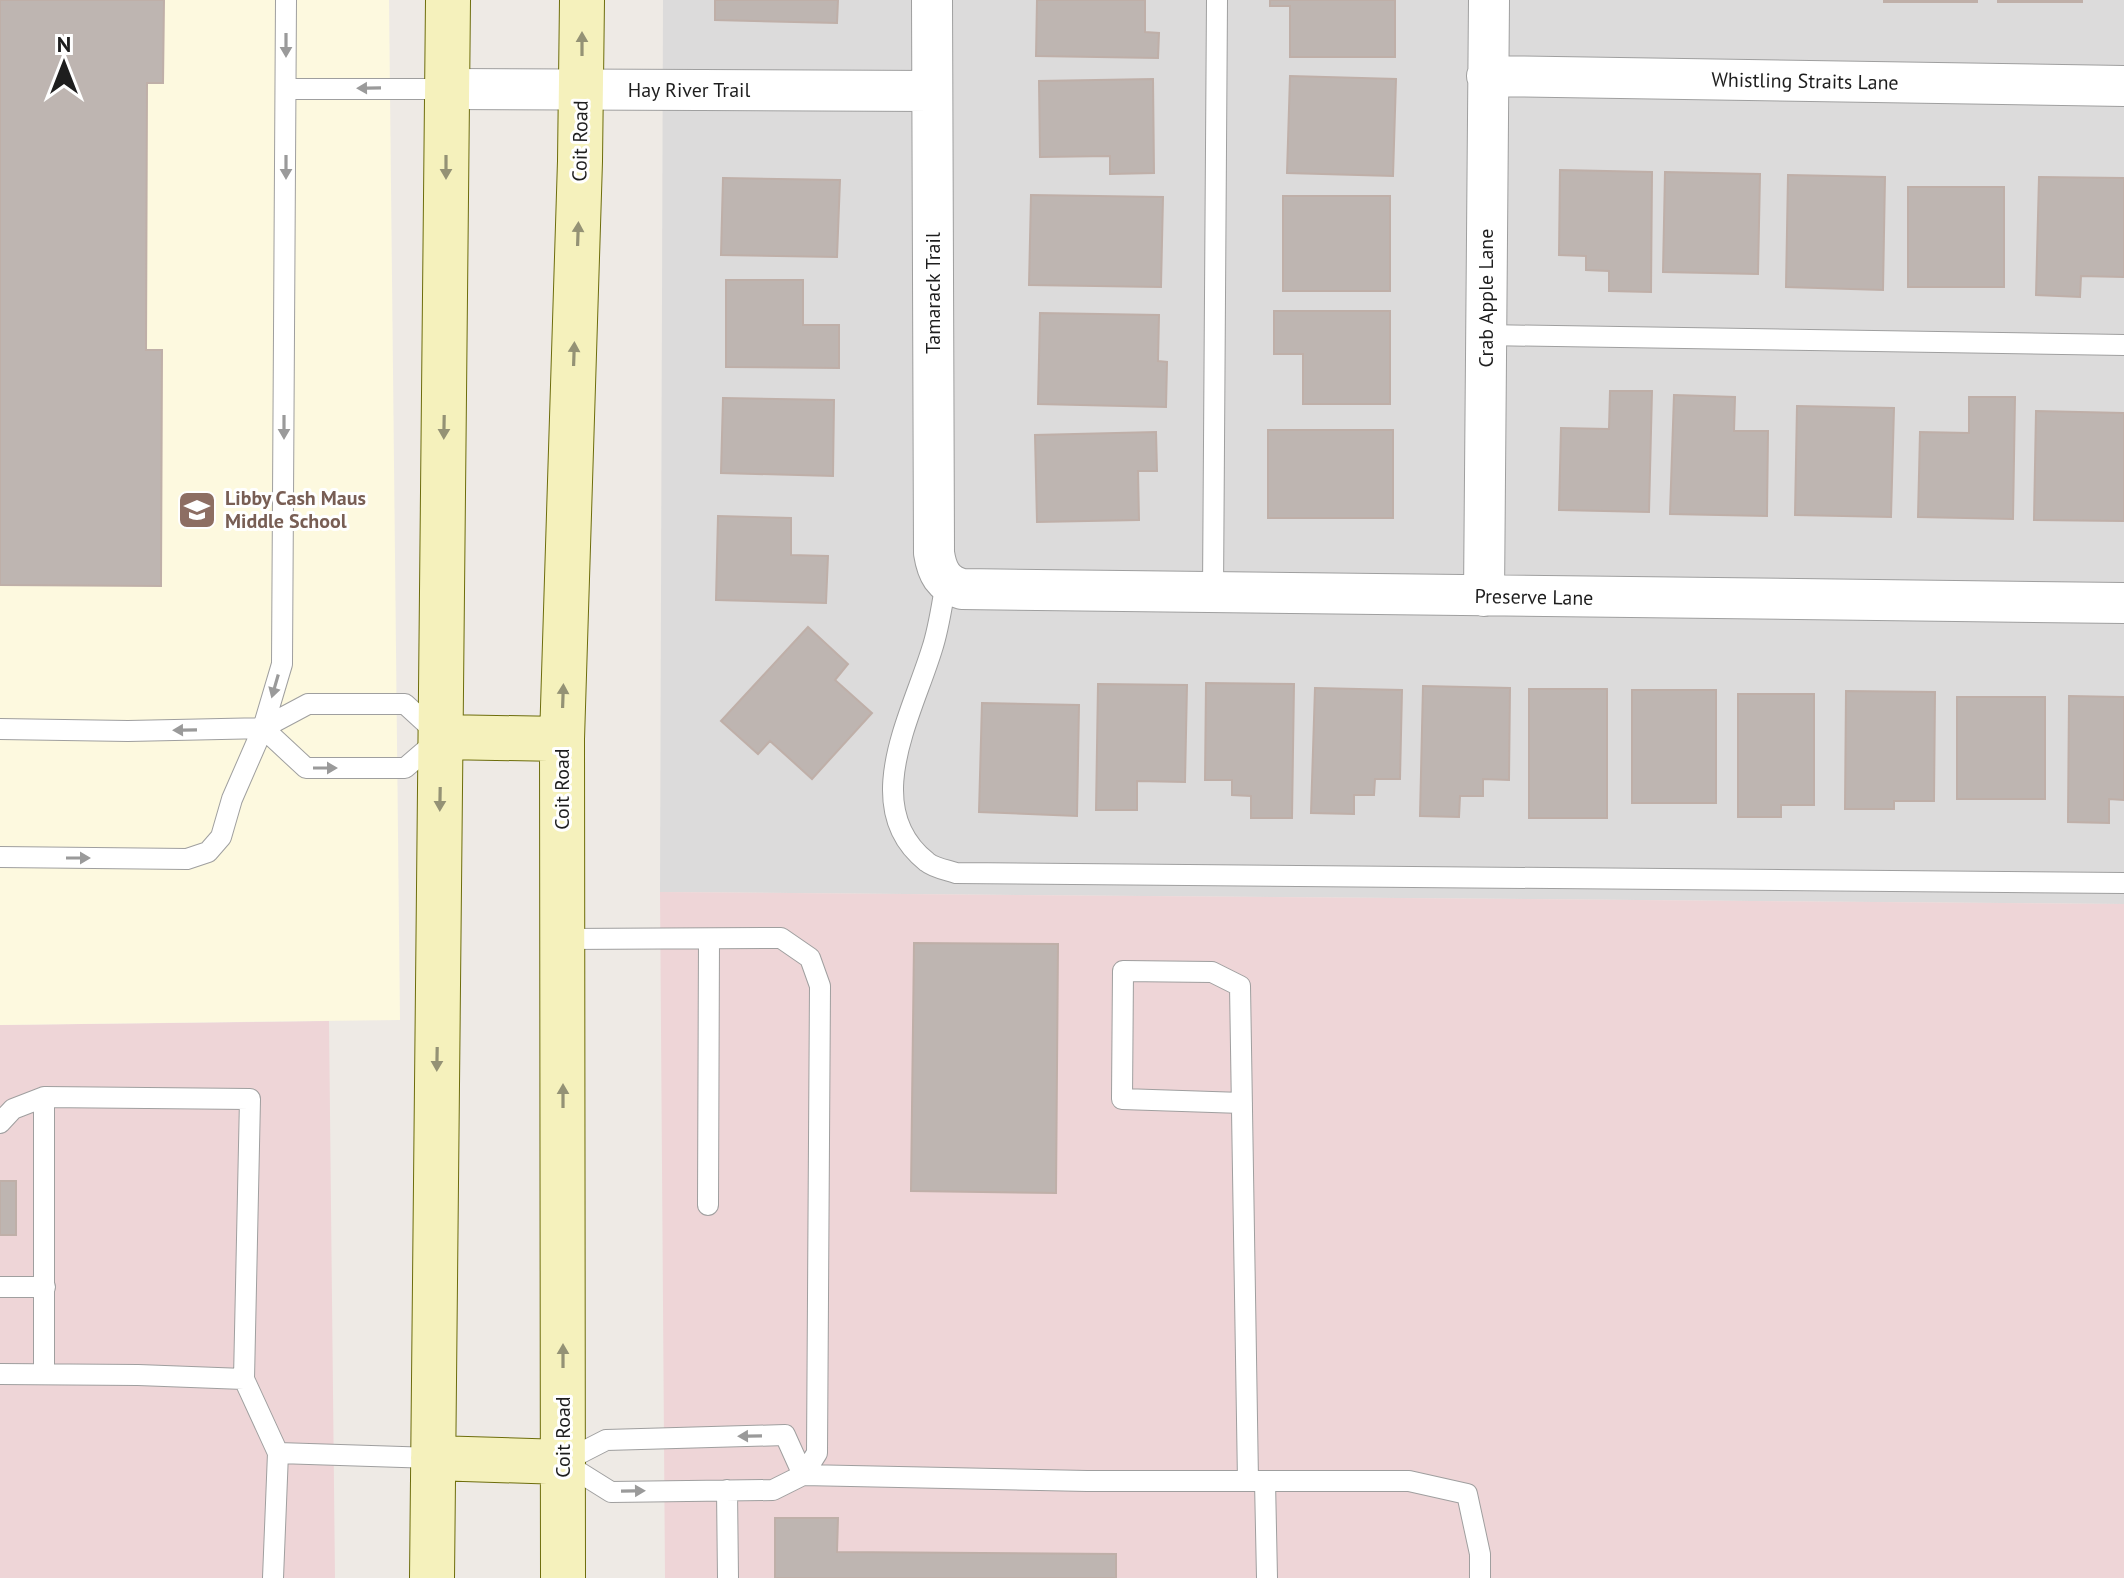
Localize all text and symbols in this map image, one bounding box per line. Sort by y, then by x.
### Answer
north arrow [24,24,104,104]
text: N [57,30,71,58]
one-way arrow [575,31,588,56]
one-way arrow [280,33,292,58]
street label: Whistling Straits Lane [1711,66,1899,96]
street label: Hay River Trail [628,77,750,103]
one-way arrow [356,82,381,95]
street label: Coit Road [566,100,594,182]
one-way arrow [280,155,292,180]
one-way arrow [440,155,453,180]
one-way arrow [571,221,584,246]
street label: Crab Apple Lane [1473,229,1499,367]
street label: Tamarack Trail [920,232,946,354]
one-way arrow [567,341,580,366]
one-way arrow [278,415,290,440]
one-way arrow [438,415,450,440]
place label: Libby Cash Maus Middle School [225,485,366,534]
school or university icon: Libby Cash Maus Middle School [176,489,218,531]
street label: Preserve Lane [1474,583,1594,611]
one-way arrow [268,675,281,699]
one-way arrow [557,683,570,708]
one-way arrow [172,723,197,736]
street label: Coit Road [549,748,575,830]
one-way arrow [313,762,338,774]
one-way arrow [434,787,446,812]
one-way arrow [66,852,91,864]
one-way arrow [431,1047,444,1072]
one-way arrow [557,1083,569,1108]
one-way arrow [557,1343,569,1368]
street label: Coit Road [550,1396,576,1478]
one-way arrow [737,1430,762,1443]
one-way arrow [621,1485,646,1498]

